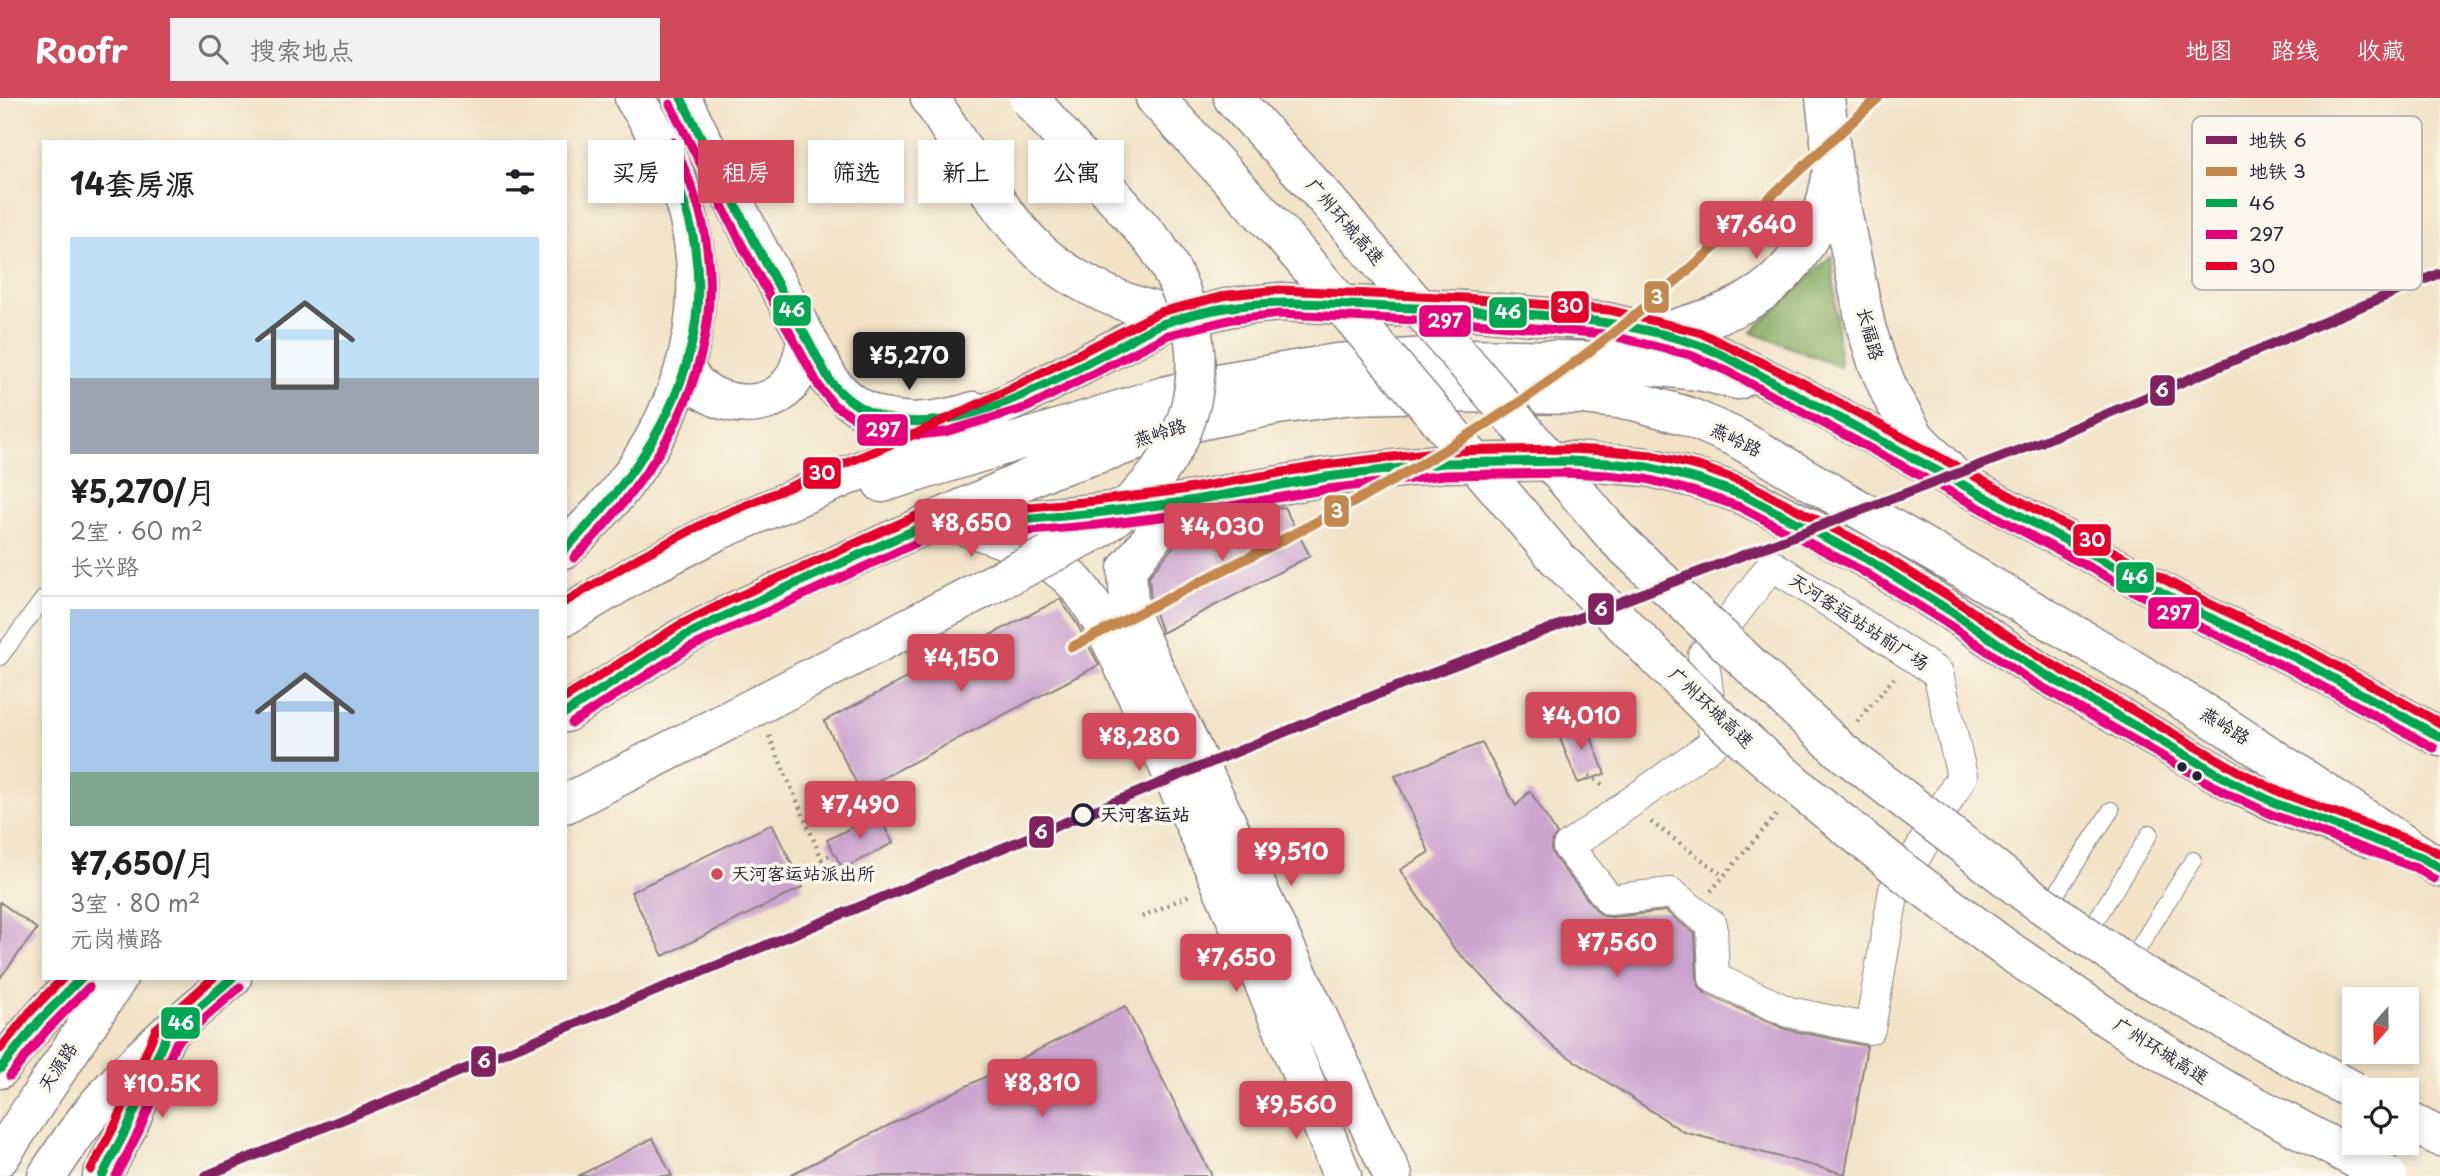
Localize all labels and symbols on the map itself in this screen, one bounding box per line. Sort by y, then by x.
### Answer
legend [2192,116,2422,290]
text: 地铁 6 [2249,125,2307,153]
text: 地铁 3 [2249,156,2306,184]
street label: 广州环城高速 [1301,171,1392,271]
text: 46 [2249,188,2275,216]
pin: ¥7,640 [1699,202,1813,261]
text: 297 [2249,219,2284,247]
text: 30 [2249,251,2275,279]
line badge: 3 [1643,280,1670,314]
text: 3 [1651,282,1663,310]
line badge: 30 [1550,290,1590,324]
text: 30 [1557,291,1583,319]
line badge: 46 [772,294,812,327]
text: 46 [779,295,805,323]
line badge: 46 [1488,296,1528,329]
text: 46 [1495,297,1521,325]
line badge: 297 [1418,304,1472,338]
street label: 长福路 [1851,304,1891,363]
text: 297 [1427,306,1463,334]
pin: ¥5,270 [852,332,966,392]
line badge: 6 [2149,374,2176,407]
text: 6 [2155,375,2169,403]
street label: 燕岭路 [1130,411,1189,452]
line badge: 297 [856,413,909,447]
text: 297 [865,415,901,443]
street label: 燕岭路 [1706,415,1767,463]
line badge: 30 [802,456,842,490]
text: 30 [809,458,835,486]
line badge: 3 [1323,494,1350,528]
text: 3 [1331,496,1343,524]
pin: ¥8,650 [914,500,1028,559]
pin: ¥4,030 [1165,504,1279,563]
line badge: 30 [2072,523,2112,557]
text: 30 [2079,525,2105,553]
line badge: 46 [2115,561,2155,594]
text: 46 [2122,562,2148,590]
street label: 天河客运站站前广场 [1785,565,1935,676]
line badge: 6 [1587,592,1615,626]
text: 6 [1594,594,1608,622]
line badge: 297 [2147,596,2200,630]
text: 297 [2156,598,2192,626]
pin: ¥4,150 [904,634,1018,694]
street label: 广州环城高速 [1663,660,1761,754]
pin: ¥4,010 [1524,692,1638,752]
street label: 燕岭路 [2196,699,2256,750]
pin: ¥8,280 [1082,714,1196,773]
unlabelled marker [2175,760,2189,774]
unlabelled marker [2190,769,2204,783]
pin: ¥7,490 [803,782,917,841]
place label: 天河客运站 [1100,800,1190,827]
marker: 天河客运站 [1072,804,1094,826]
line badge: 6 [1028,815,1055,849]
text: 6 [1034,817,1048,845]
pin: ¥9,510 [1234,828,1348,888]
place label: 天河客运站派出所 [731,859,875,886]
marker: 天河客运站派出所 [709,866,725,882]
pin: ¥7,560 [1560,920,1674,979]
pin: ¥7,650 [1179,934,1293,994]
north arrow [2342,987,2418,1064]
line badge: 46 [160,1006,201,1040]
text: 46 [168,1008,194,1036]
street label: 广州环城高速 [2109,1010,2215,1090]
street label: 天源路 [31,1036,83,1096]
line badge: 6 [470,1045,497,1078]
text: 6 [477,1046,491,1074]
pin: ¥10.5K [105,1060,219,1120]
pin: ¥8,810 [985,1060,1099,1119]
pin: ¥9,560 [1239,1082,1353,1141]

